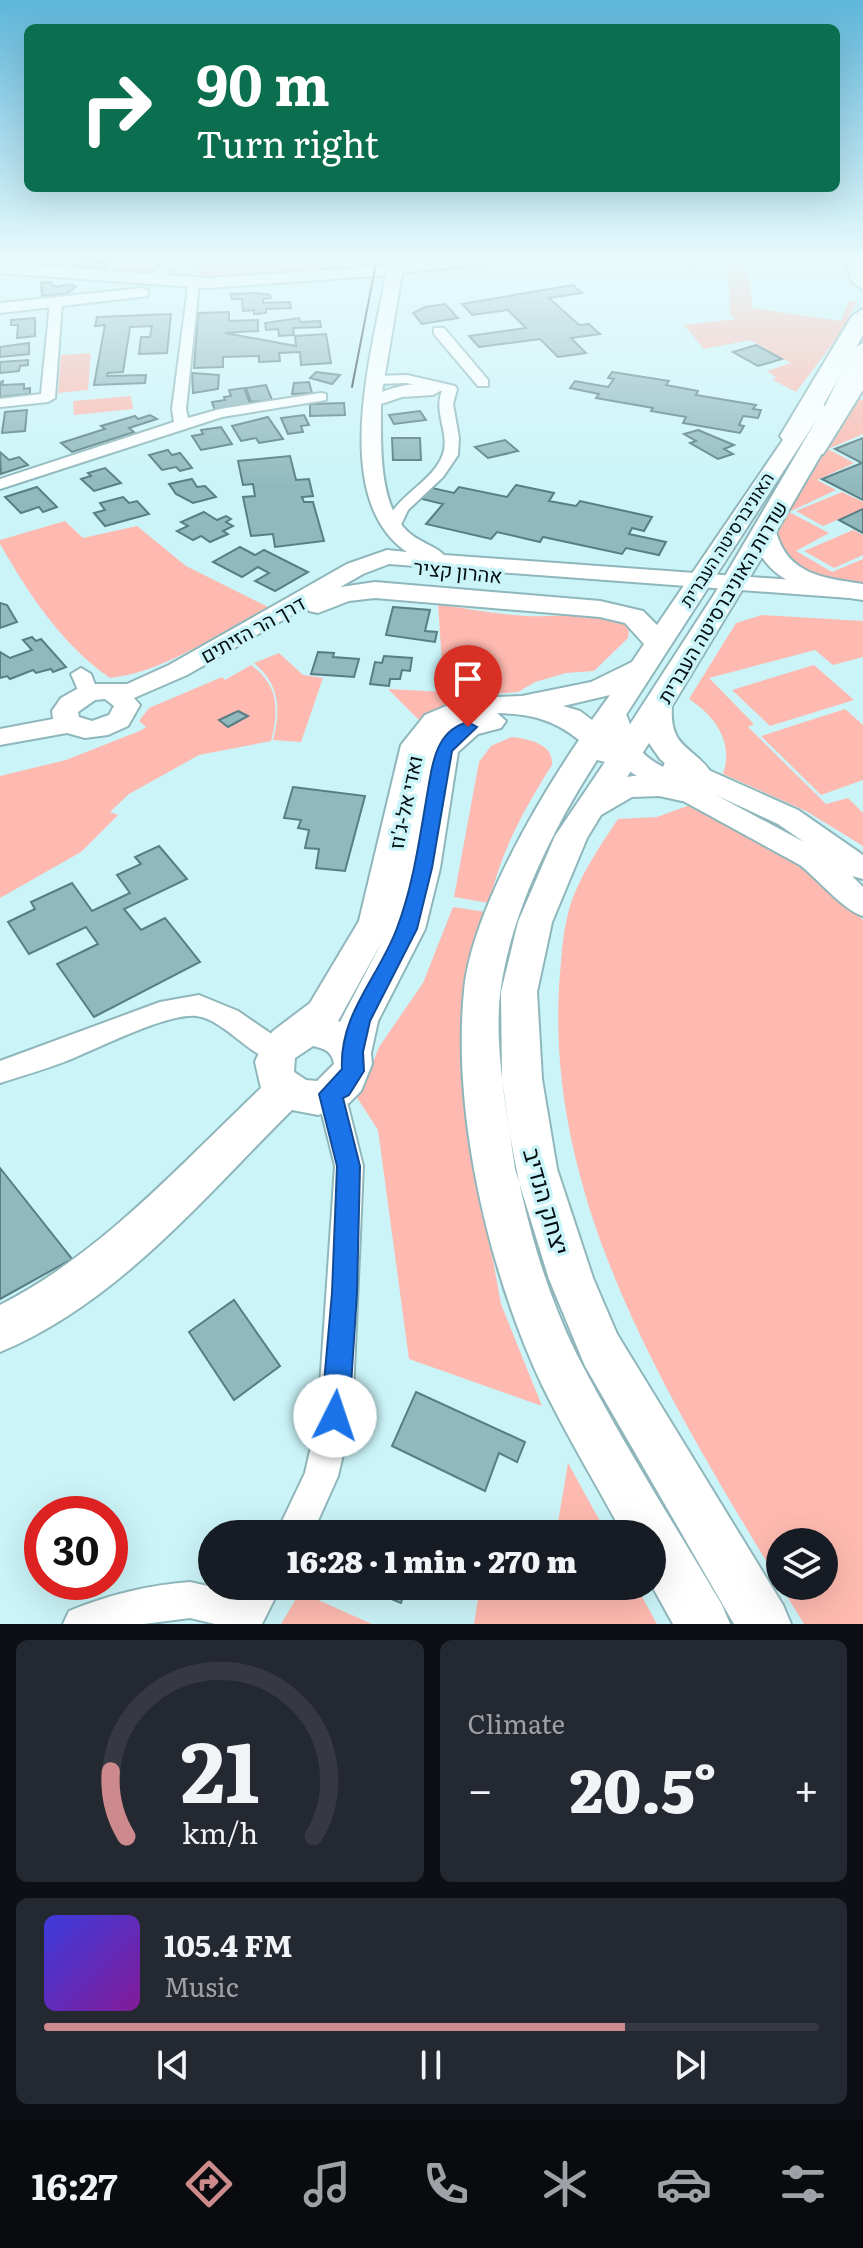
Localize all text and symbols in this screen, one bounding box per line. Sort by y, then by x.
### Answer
text: 90 m [196,40,330,123]
icon: right [64,56,168,160]
text: Turn right [196,116,379,169]
street label: האוניברסיטה העברית [672,466,780,612]
street label: שדרות האוניברסיטה העברית [648,494,794,708]
street label: אהרון קציר [412,550,504,590]
street label: דרך הר הזיתים [194,587,310,669]
pin [434,645,502,727]
icon: arrive [446,657,490,701]
street label: ואדי אל-ג'וז [379,753,429,851]
street label: יצחק הנדיב [516,1143,580,1259]
position arrow [293,1374,377,1458]
speed limit sign: 30 [24,1496,128,1600]
map controls [766,1528,838,1600]
button: layers [766,1528,838,1600]
text: 16:28 · 1 min · 270 m [287,1538,577,1582]
text: Climate [468,1703,565,1742]
text: 21 [180,1705,259,1829]
text: 20.5° [570,1742,717,1831]
text: − [468,1754,493,1820]
text: + [793,1754,819,1820]
text: km/h [182,1810,258,1853]
text: 105.4 FM [164,1922,293,1966]
text: Music [164,1966,239,2005]
icon: previous [151,2043,195,2087]
icon: pause [409,2043,453,2087]
icon: next [668,2043,712,2087]
icon: directions [181,2156,237,2212]
icon: music [299,2156,355,2212]
icon: phone [418,2156,474,2212]
icon: climate [537,2156,593,2212]
icon: car [656,2156,712,2212]
icon: filters [775,2156,831,2212]
text: 16:27 [31,2158,118,2211]

